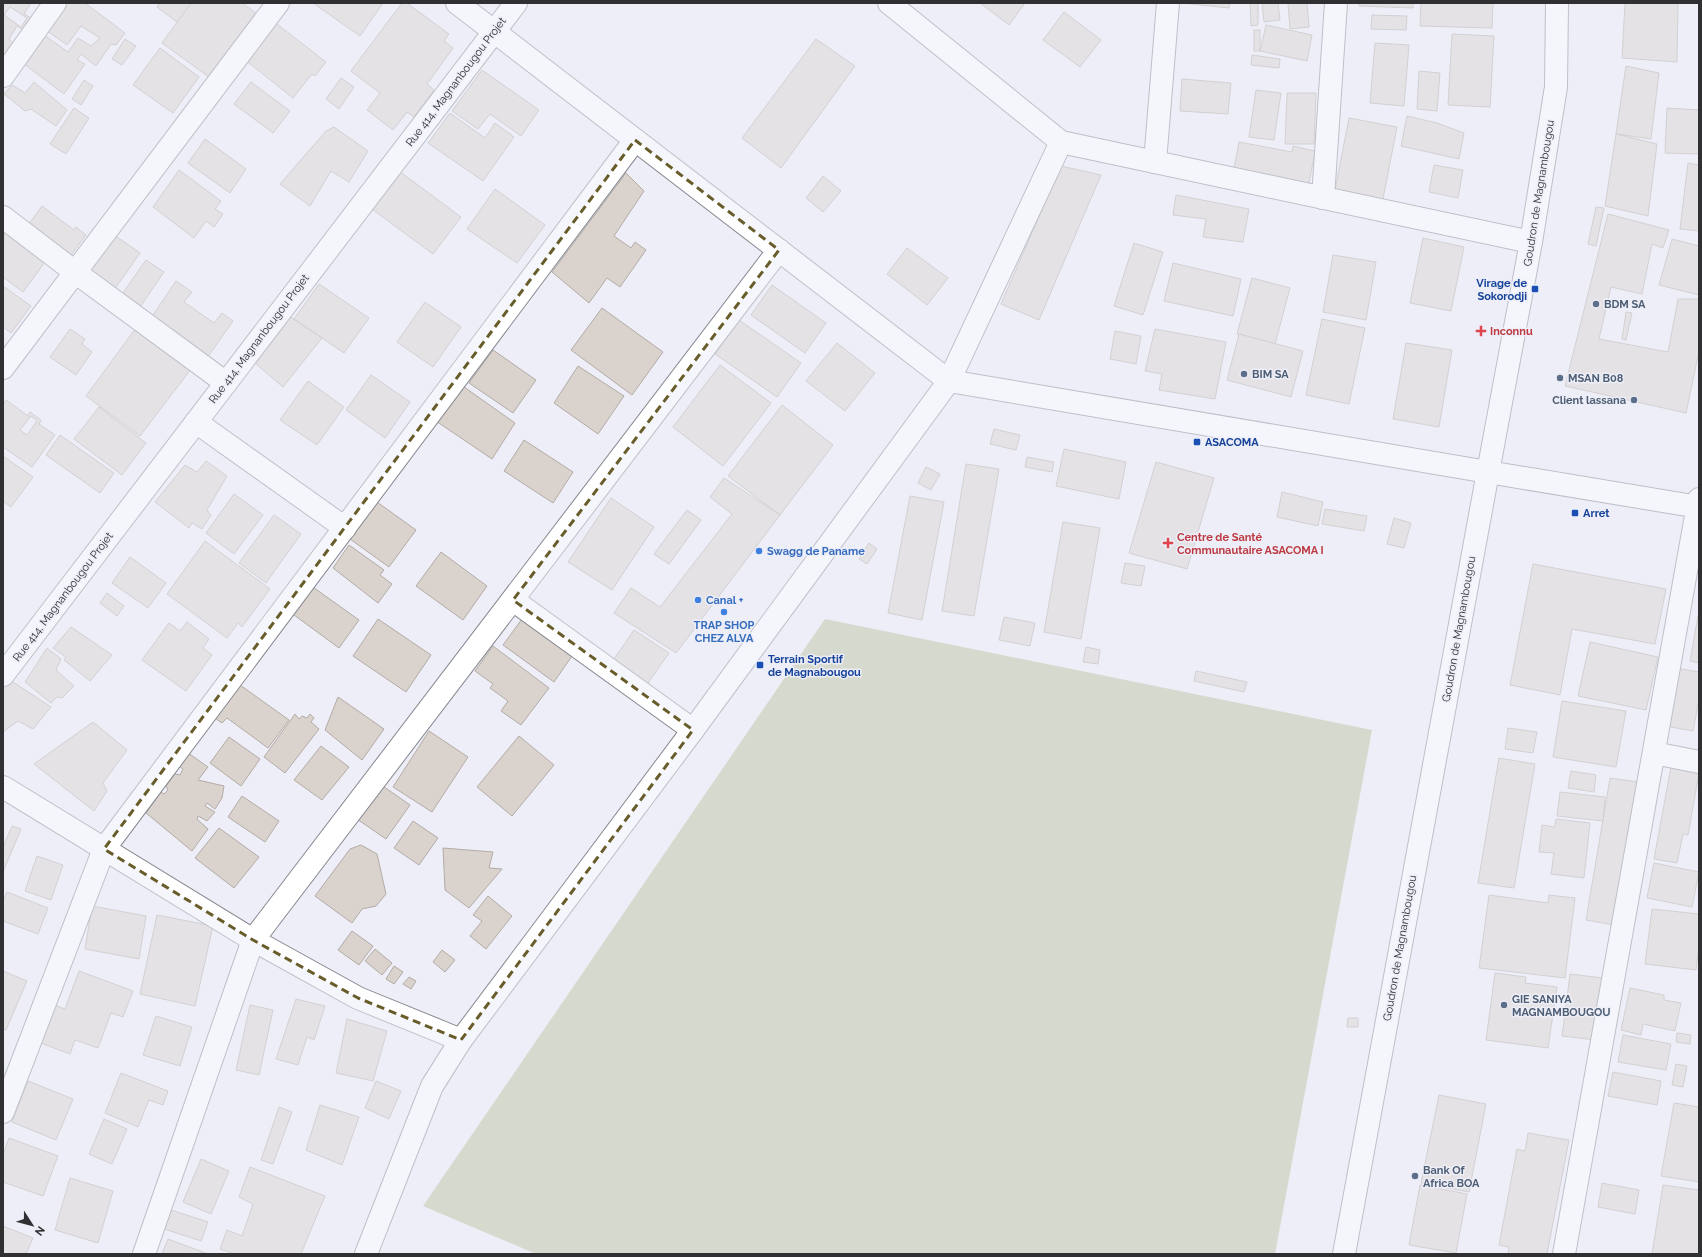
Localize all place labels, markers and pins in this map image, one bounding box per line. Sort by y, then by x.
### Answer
place label: Virage de Sokorodji [1476,277,1527,303]
marker: Virage de Sokorodji [1530,284,1540,294]
place label: BDM SA [1604,298,1646,311]
marker: BDM SA [1591,299,1601,309]
marker: Inconnu [1475,325,1487,337]
place label: Inconnu [1490,325,1533,338]
place label: BIM SA [1252,368,1289,381]
marker: BIM SA [1239,369,1249,379]
place label: MSAN B08 [1568,372,1624,385]
marker: MSAN B08 [1555,373,1565,383]
place label: Client lassana [1552,394,1626,407]
marker: Client lassana [1629,395,1639,405]
place label: ASACOMA [1205,436,1259,449]
marker: ASACOMA [1192,437,1202,447]
place label: Arret [1583,507,1610,520]
marker: Arret [1570,508,1580,518]
place label: Centre de Santé Communautaire ASACOMA I [1177,531,1324,557]
marker: Centre de Santé Communautaire ASACOMA I [1162,537,1174,549]
place label: Swagg de Paname [767,545,865,558]
marker: Swagg de Paname [754,546,764,556]
place label: Canal + [706,594,744,607]
marker: Canal + [693,595,703,605]
marker: TRAP SHOP CHEZ ALVA [719,607,729,617]
place label: TRAP SHOP CHEZ ALVA [694,619,755,645]
place label: Terrain Sportif de Magnabougou [768,653,861,679]
marker: Terrain Sportif de Magnabougou [755,660,765,670]
place label: GIE SANIYA MAGNAMBOUGOU [1512,993,1610,1019]
marker: GIE SANIYA MAGNAMBOUGOU [1499,1000,1509,1010]
place label: Bank Of Africa BOA [1423,1164,1480,1190]
marker: Bank Of Africa BOA [1410,1171,1420,1181]

